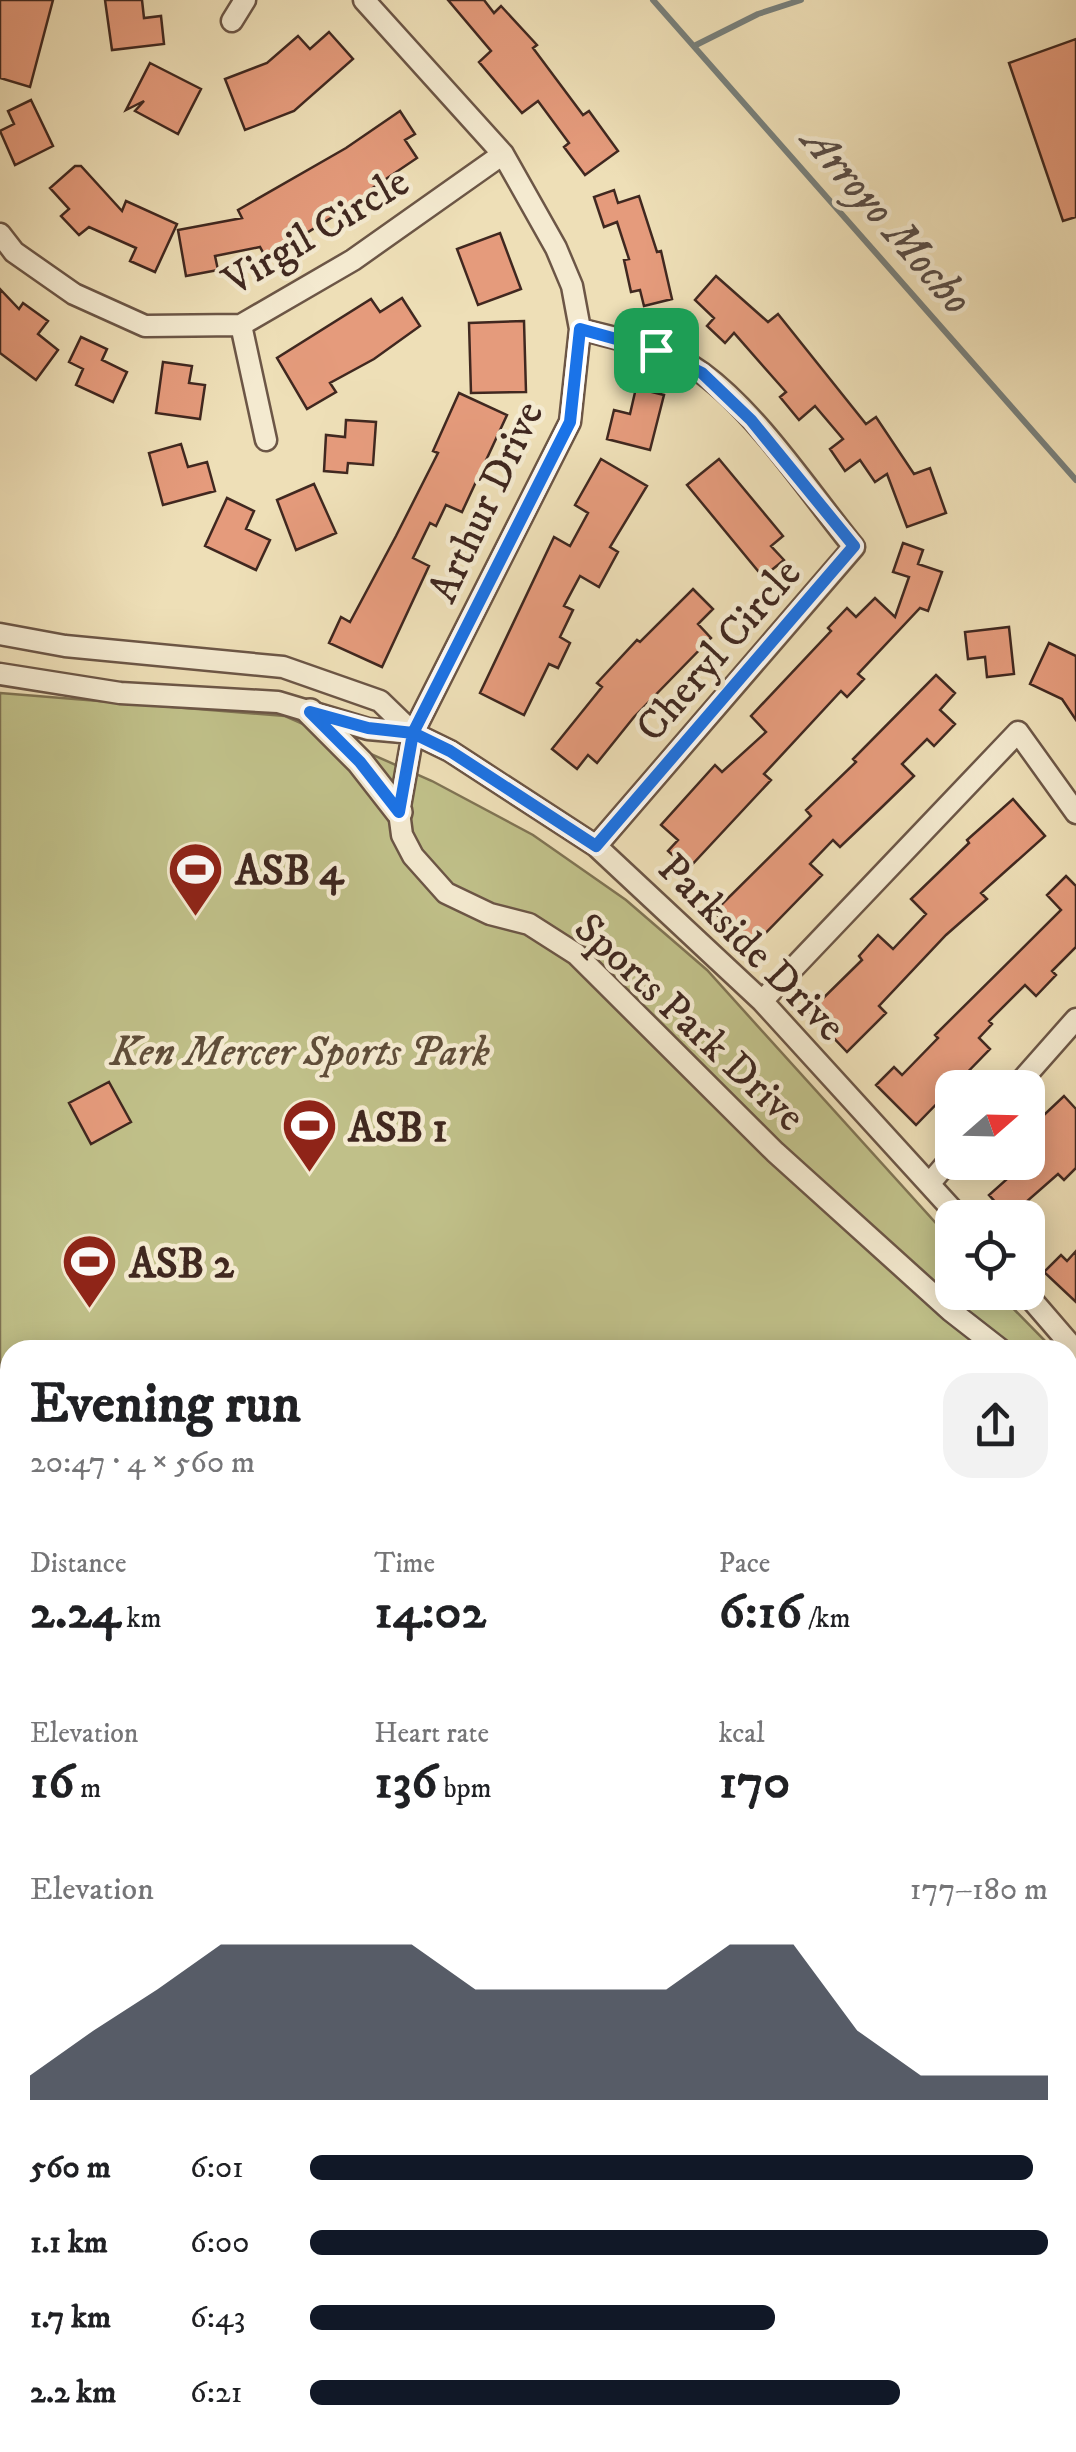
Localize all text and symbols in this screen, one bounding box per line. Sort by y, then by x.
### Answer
water label: Arroyo Mocho [786,111,984,327]
street label: Virgil Circle [213,157,419,309]
pin [614,308,699,393]
icon: arrive [629,323,684,378]
street label: Arthur Drive [418,393,556,611]
street label: Cheryl Circle [626,549,813,753]
sports icon: ASB 4 [166,839,226,918]
street label: Parkside Drive [646,843,856,1053]
place label: ASB 4 [234,846,345,898]
street label: Sports Park Drive [563,903,815,1143]
park label: Ken Mercer Sports Park [108,1027,490,1079]
north arrow [935,1070,1045,1180]
map controls [935,1070,1045,1310]
sports icon: ASB 1 [279,1096,339,1175]
place label: ASB 1 [347,1103,448,1155]
button: locate [935,1200,1045,1310]
sports icon: ASB 2 [60,1232,120,1311]
place label: ASB 2 [128,1239,234,1291]
text: Evening run [30,1371,301,1440]
button: share [943,1373,1048,1478]
text: 20:47 · 4 × 560 m [30,1443,255,1483]
text: Distance [30,1546,126,1581]
text: Time [374,1546,435,1581]
text: Pace [719,1546,770,1581]
text: 2.24 [30,1581,121,1644]
text: 14:02 [374,1581,486,1644]
text: 6:16 [719,1581,802,1644]
text: km [121,1601,161,1636]
text: /km [802,1601,850,1636]
text: Elevation [30,1716,138,1751]
text: Heart rate [374,1716,489,1751]
text: kcal [719,1716,765,1751]
text: 16 [30,1751,74,1814]
text: 136 [374,1751,437,1814]
text: 170 [719,1751,790,1814]
text: m [74,1771,101,1806]
text: bpm [437,1771,492,1806]
text: Elevation [30,1870,154,1910]
text: 177–180 m [910,1870,1048,1910]
text: 560 m [30,2148,111,2188]
text: 6:01 [190,2148,244,2188]
text: 1.1 km [30,2223,108,2263]
text: 6:00 [190,2223,249,2263]
text: 1.7 km [30,2298,111,2338]
text: 6:43 [190,2298,245,2338]
text: 2.2 km [30,2373,116,2413]
text: 6:21 [190,2373,242,2413]

